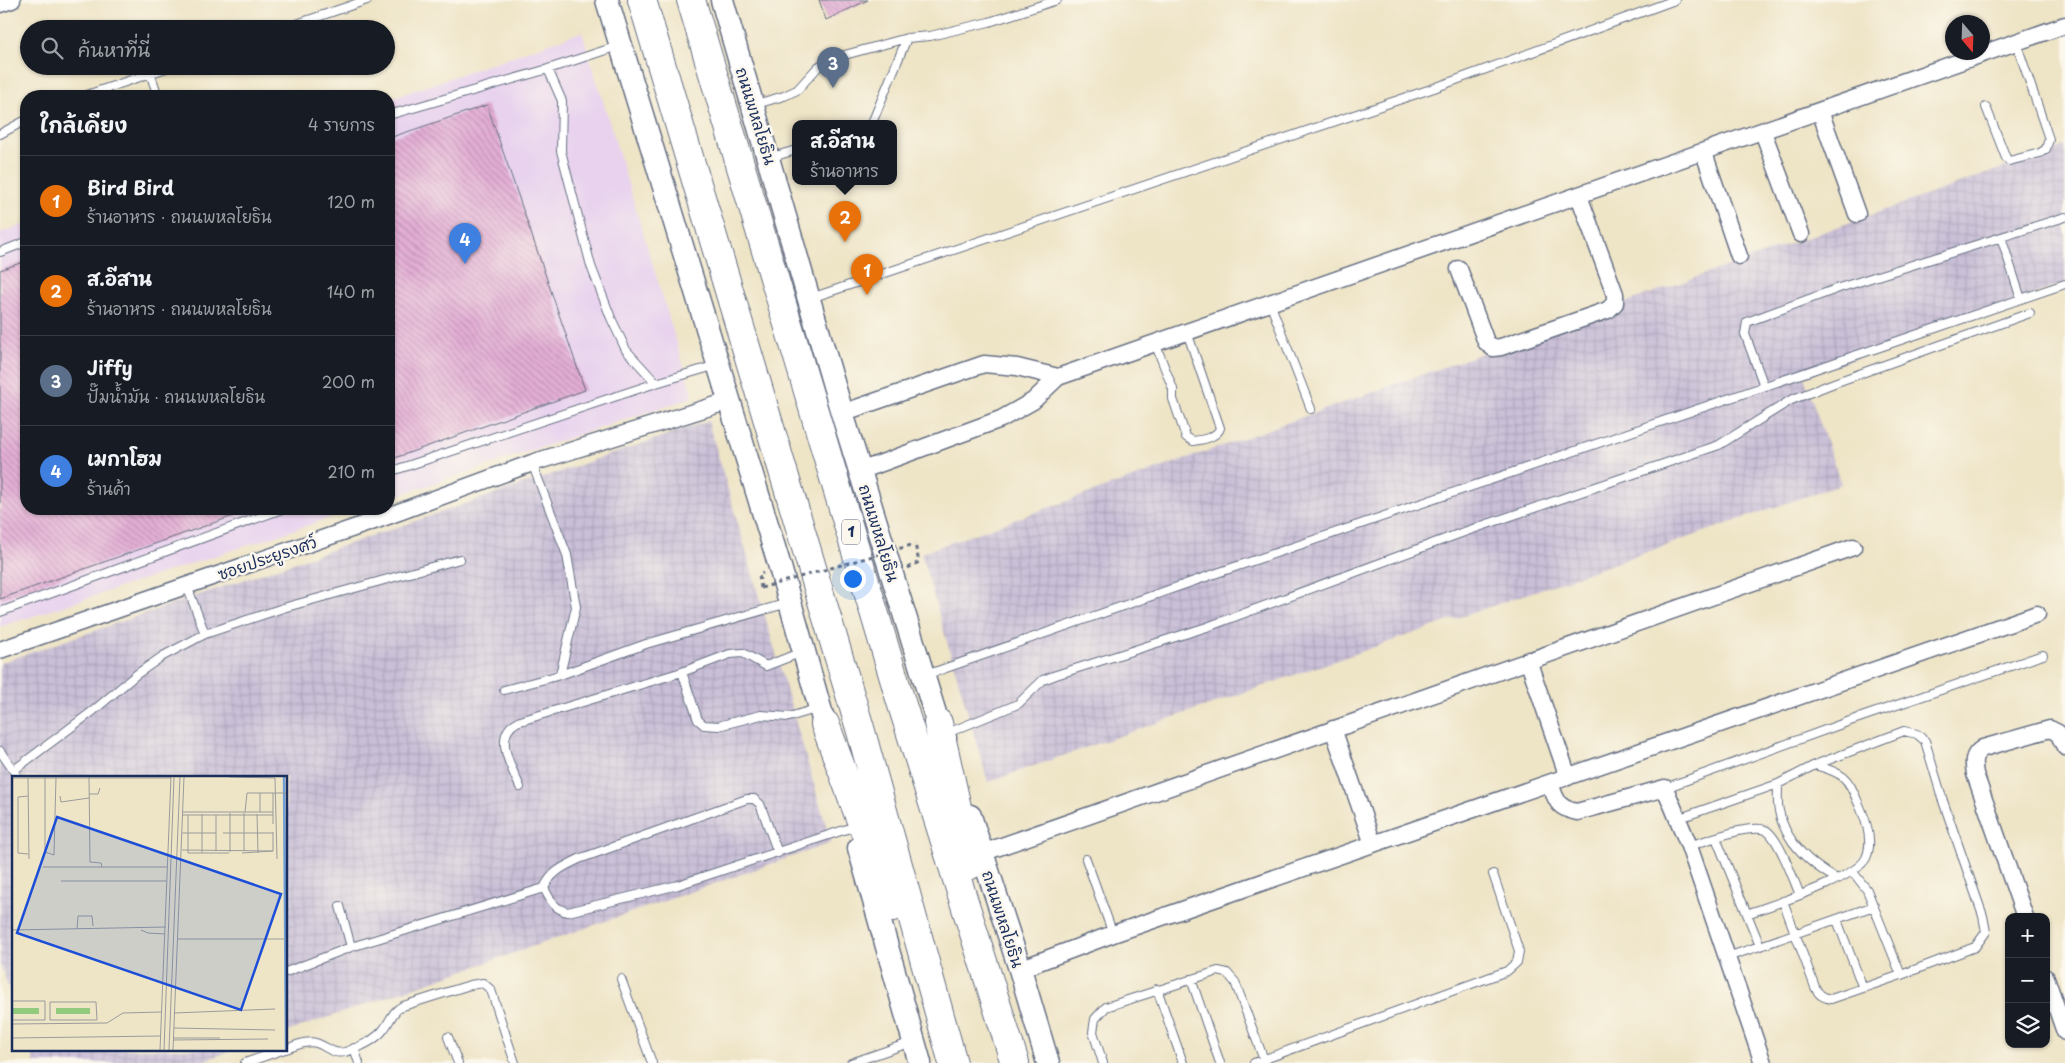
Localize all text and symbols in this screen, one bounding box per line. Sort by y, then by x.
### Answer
north arrow [1945,15,1990,60]
search box [20,20,395,75]
icon: search [38,34,66,62]
text: ค้นหาที่นี่ [78,35,150,63]
pin: 3 [817,47,849,88]
street label: ถนนพหลโยธิน [731,64,783,168]
text: ใกล้เคียง [40,108,127,140]
text: 4 รายการ [308,112,375,136]
popup [792,120,897,185]
text: ส.อีสาน [810,126,875,154]
text: ร้านอาหาร [810,158,879,182]
text: Bird Bird [87,173,174,201]
text: 1 [52,189,60,213]
text: 120 m [328,189,375,213]
pin: 2 [829,201,861,242]
text: ร้านอาหาร · ถนนพหลโยธิน [87,204,272,228]
pin: 4 [449,223,481,264]
pin: 1 [851,254,883,295]
text: ส.อีสาน [87,264,152,292]
text: 2 [50,279,62,303]
text: 140 m [327,279,375,303]
text: ร้านอาหาร · ถนนพหลโยธิน [87,296,272,320]
text: Jiffy [87,353,132,381]
text: 3 [51,369,61,393]
text: 200 m [322,369,375,393]
text: ปั๊มน้ำมัน · ถนนพหลโยธิน [87,384,265,408]
text: เมกาโฮม [87,444,162,472]
text: 4 [51,459,61,483]
text: 210 m [327,459,375,483]
text: ร้านค้า [87,476,131,500]
street label: ถนนพหลโยธิน [854,481,906,585]
road number: 1 [842,520,860,544]
street label: ซอยประยูรงศว์ [214,529,321,587]
your location [840,566,866,592]
inset map [12,776,288,1050]
street label: ถนนพหลโยธิน [977,867,1031,971]
map controls [2005,913,2050,1048]
button: + [2005,913,2050,958]
button: − [2005,958,2050,1003]
button: layers [2005,1003,2050,1048]

